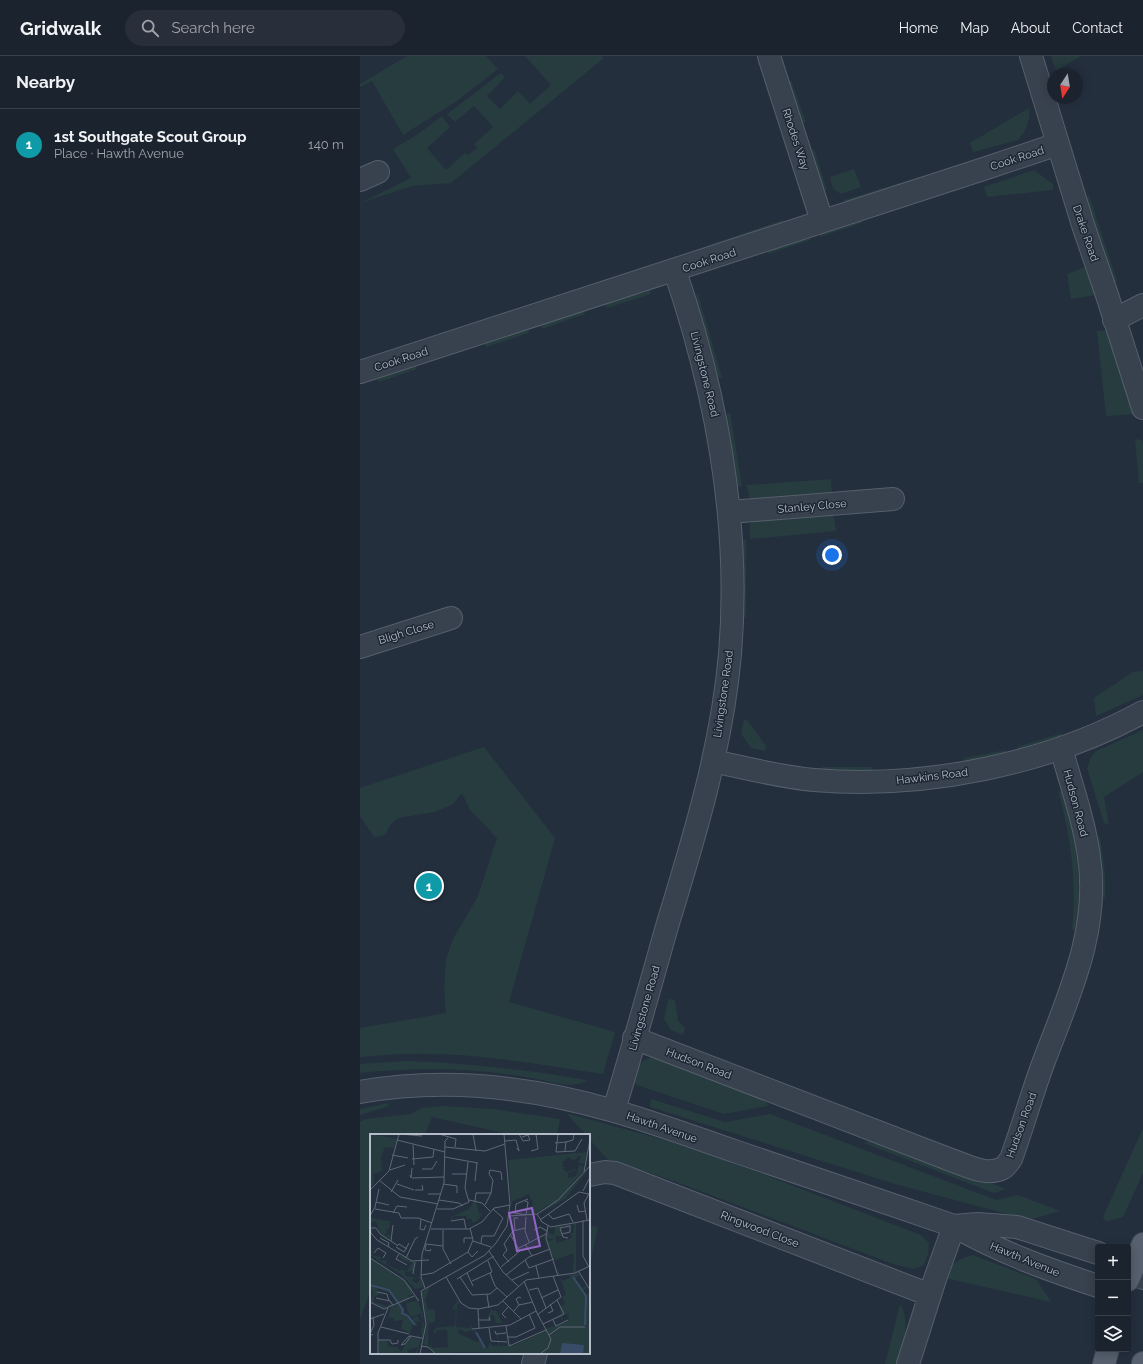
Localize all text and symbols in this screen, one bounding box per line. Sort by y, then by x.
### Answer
search box [125,10,405,46]
text: Gridwalk [20,17,101,39]
icon: search [139,17,161,39]
text: Search here [171,19,255,37]
text: Home [899,20,938,36]
text: Map [960,20,989,36]
text: About [1011,20,1050,36]
text: Contact [1072,20,1123,36]
north arrow [1047,68,1083,104]
text: Nearby [16,72,75,92]
street label: Rhodes Way [779,107,812,172]
text: 1st Southgate Scout Group [54,128,247,146]
text: 1 [26,137,32,152]
text: 140 m [308,137,344,152]
street label: Cook Road [989,144,1046,173]
text: Place · Hawth Avenue [54,146,184,161]
street label: Drake Road [1070,203,1101,263]
street label: Cook Road [681,246,738,275]
street label: Livingstone Road [688,330,721,418]
street label: Cook Road [373,345,430,374]
street label: Stanley Close [777,497,848,516]
your location [822,545,842,565]
street label: Bligh Close [377,618,436,647]
street label: Livingstone Road [711,650,736,738]
street label: Hawkins Road [896,766,969,787]
street label: Hudson Road [1060,768,1091,838]
pin: 1 [416,871,442,901]
street label: Livingstone Road [626,964,663,1052]
street label: Hudson Road [664,1045,733,1082]
street label: Hudson Road [1004,1090,1039,1160]
street label: Hawth Avenue [625,1109,699,1146]
inset map [370,1134,590,1354]
street label: Ringwood Close [719,1209,801,1251]
street label: Hawth Avenue [988,1240,1062,1280]
map controls [1095,1244,1131,1352]
button: + [1095,1244,1131,1280]
button: − [1095,1280,1131,1316]
button: layers [1095,1316,1131,1352]

